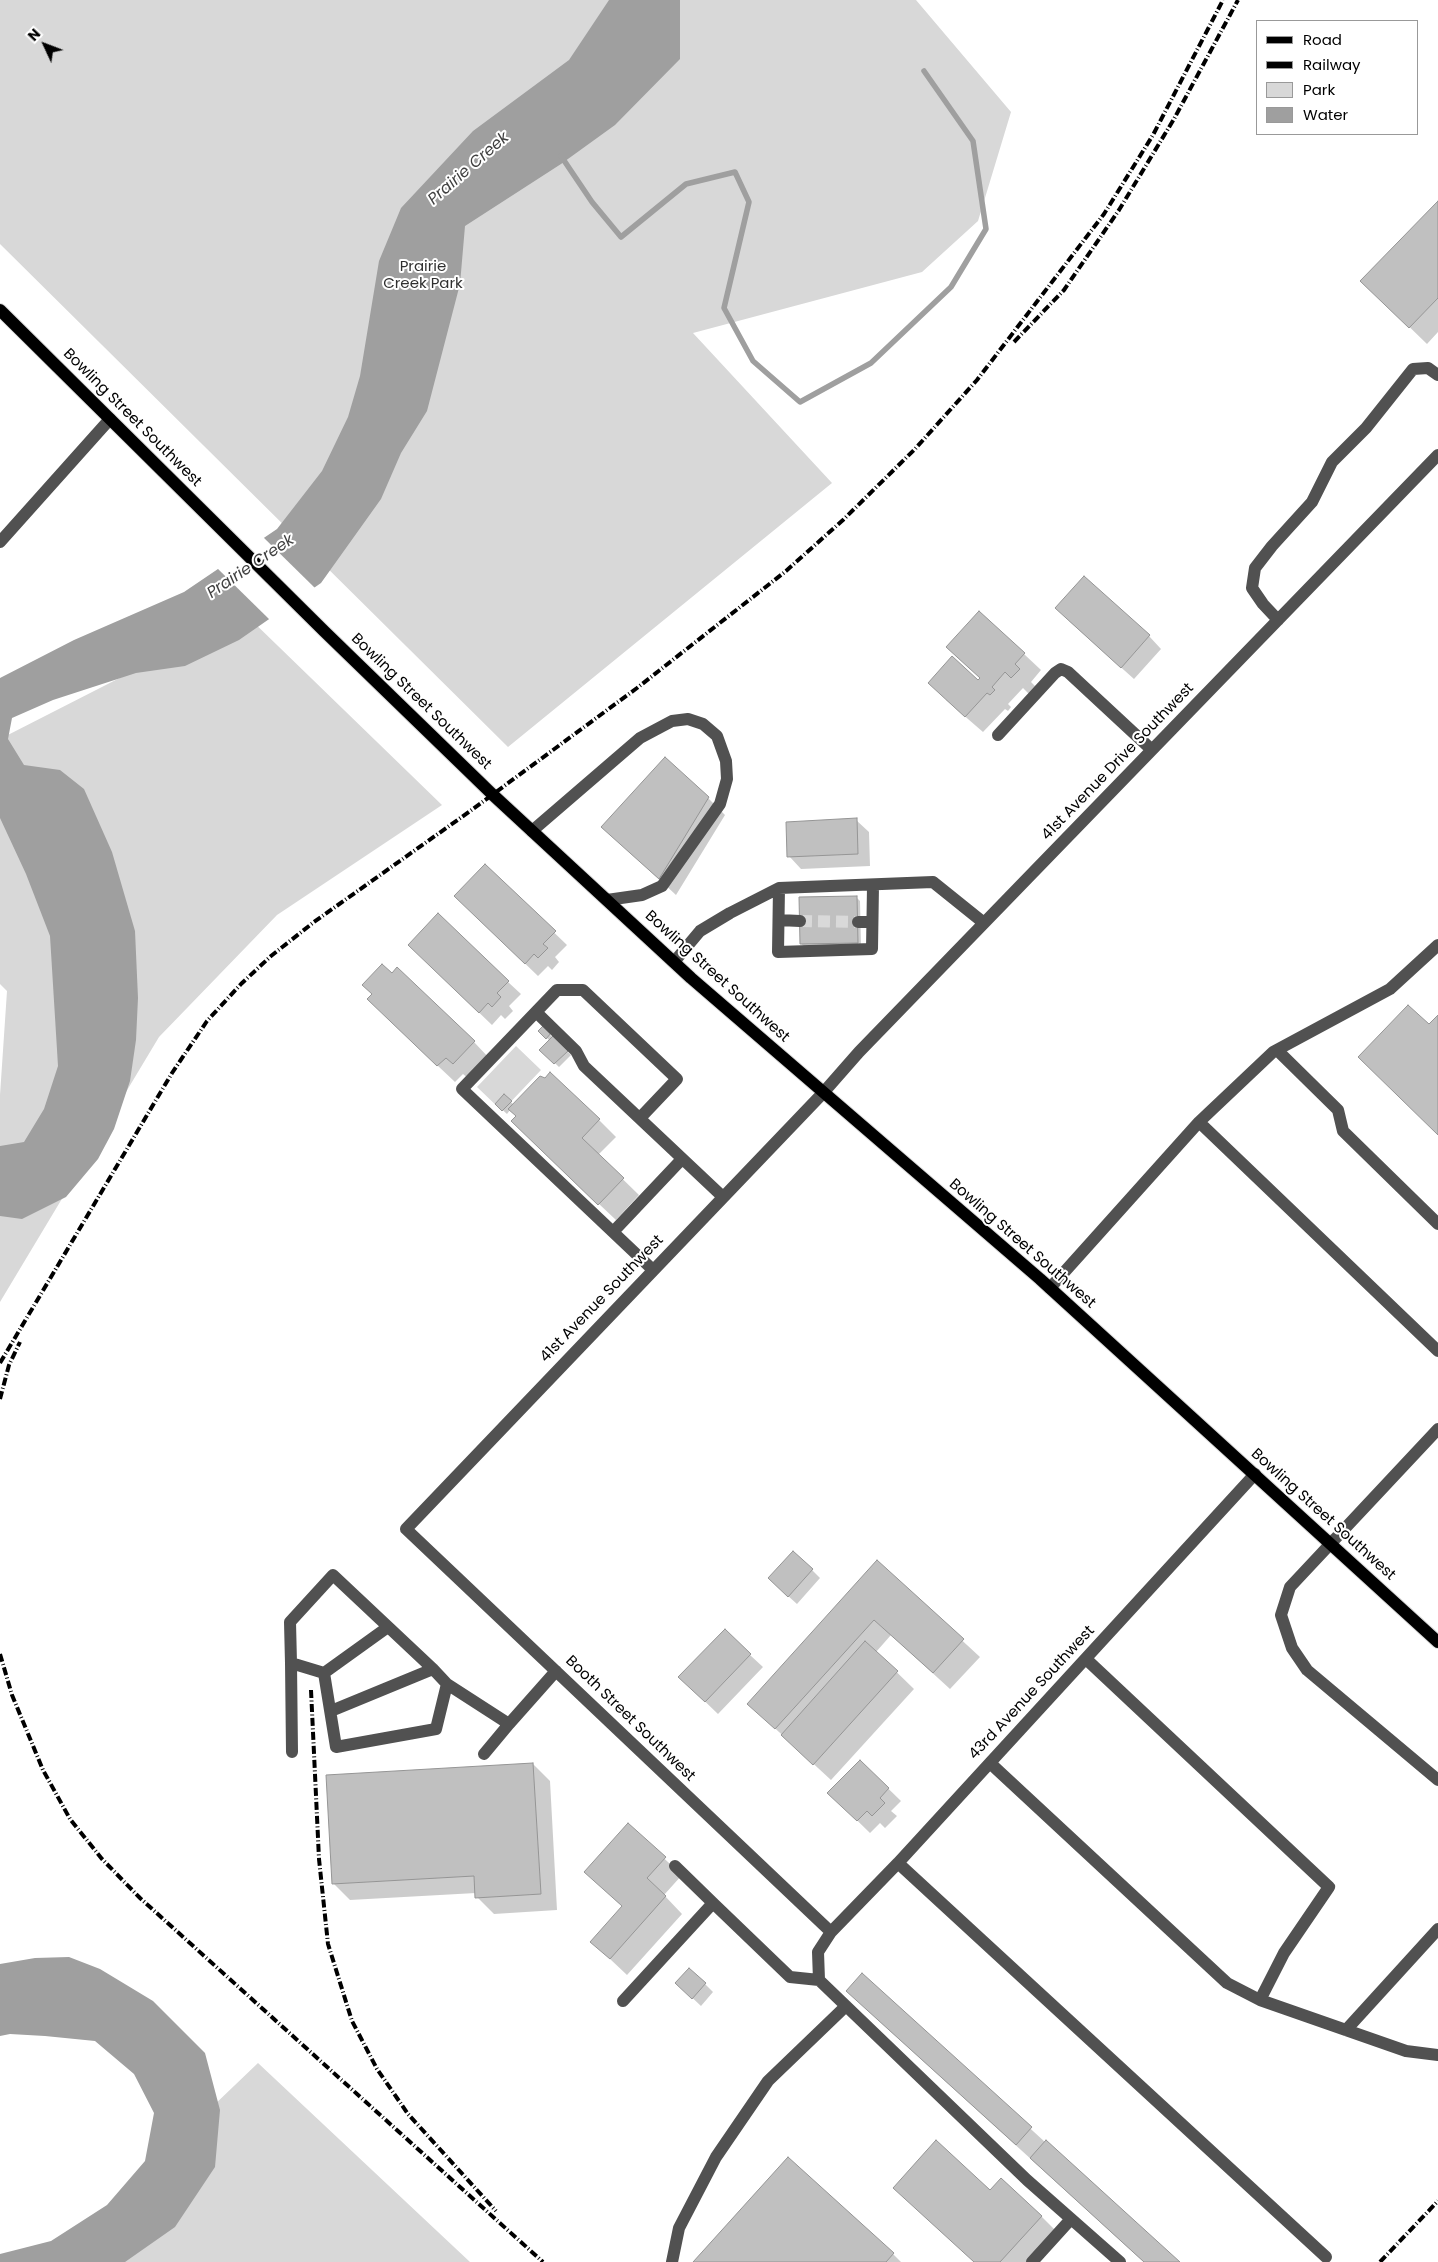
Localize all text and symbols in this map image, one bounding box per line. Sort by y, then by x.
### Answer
north arrow [20,20,70,70]
legend [1256,20,1418,135]
text: N [23,24,45,45]
text: Road [1303,29,1342,50]
text: Railway [1303,54,1361,75]
text: Park [1303,79,1335,100]
text: Water [1303,104,1348,125]
water label: Prairie Creek [425,129,513,209]
park label: Prairie Creek Park [383,258,463,293]
street label: Bowling Street Southwest [59,345,205,491]
water label: Prairie Creek [204,531,298,603]
street label: Bowling Street Southwest [347,630,495,774]
street label: 41st Avenue Drive Southwest [1038,680,1198,844]
street label: Bowling Street Southwest [641,907,793,1047]
street label: Bowling Street Southwest [945,1176,1099,1312]
street label: 41st Avenue Southwest [537,1232,667,1366]
street label: Bowling Street Southwest [1247,1445,1399,1585]
street label: 43rd Avenue Southwest [965,1622,1099,1764]
street label: Booth Street Southwest [561,1652,699,1786]

